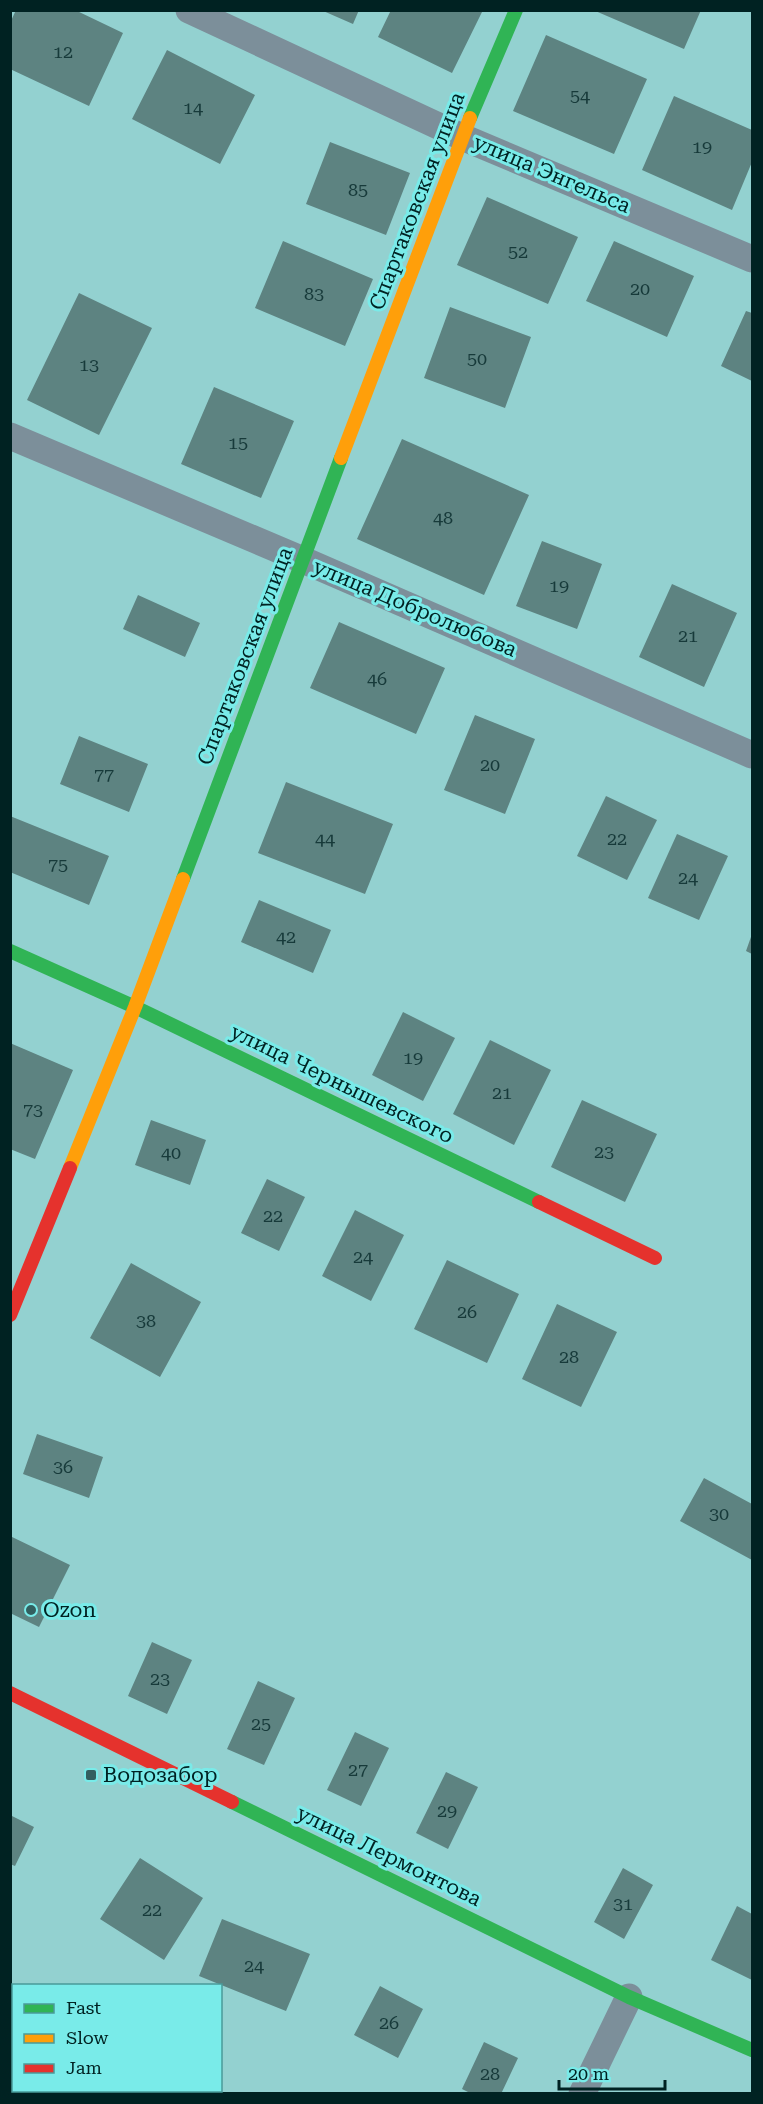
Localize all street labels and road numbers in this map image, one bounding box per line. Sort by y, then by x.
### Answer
street label: Спартаковская улица [364,88,470,313]
street label: улица Энгельса [470,130,635,218]
street label: Спартаковская улица [192,543,298,768]
street label: улица Добролюбова [310,554,521,662]
street label: улица Чернышевского [227,1019,457,1149]
street label: улица Лермонтова [293,1801,486,1911]

